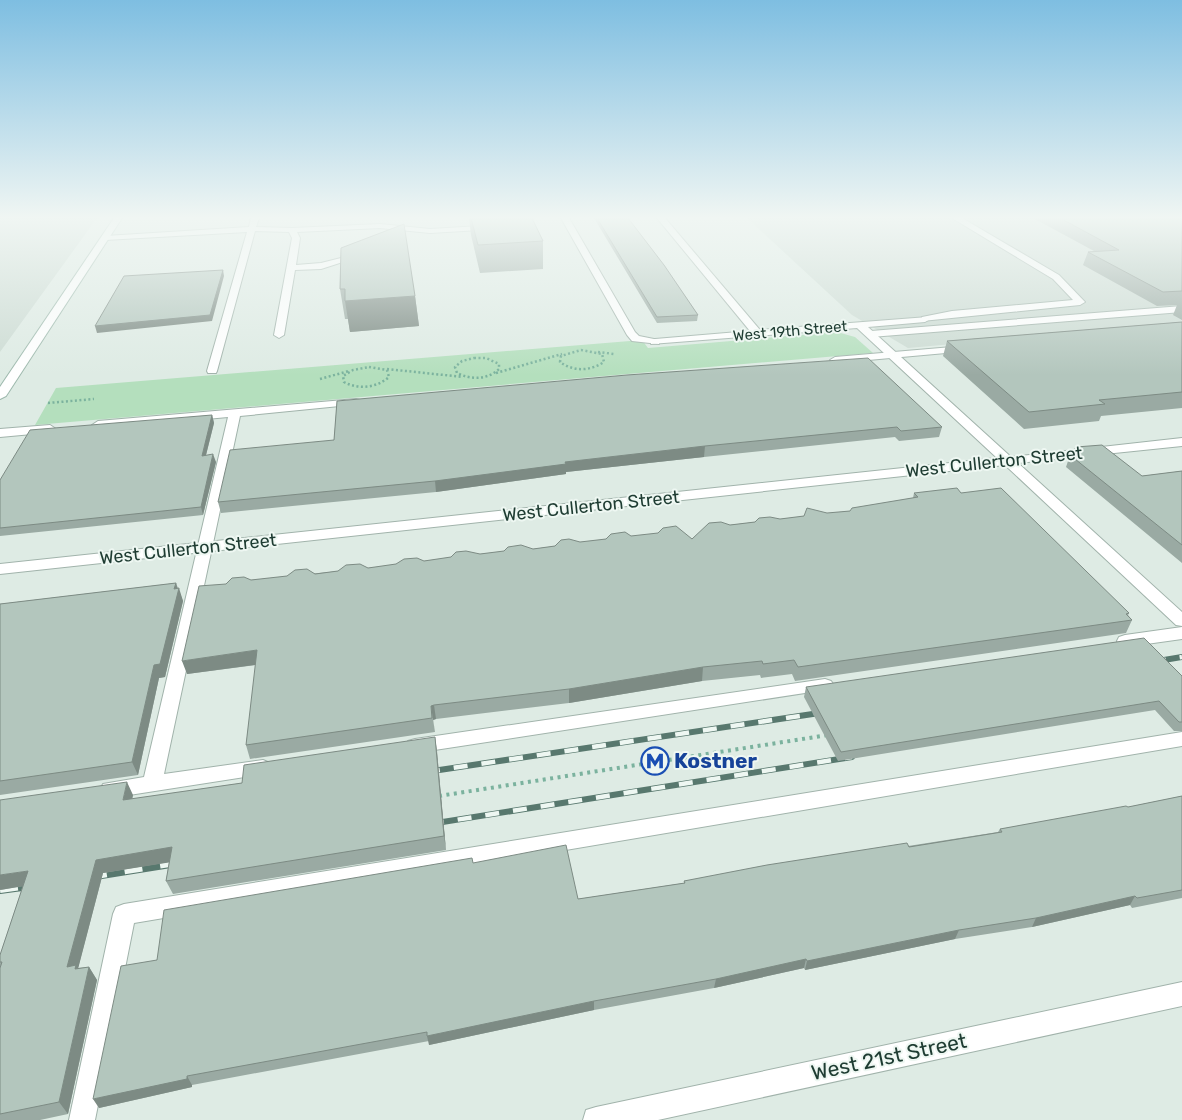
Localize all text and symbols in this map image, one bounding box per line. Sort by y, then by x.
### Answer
street label: West 19th Street [732,317,848,345]
street label: West Cullerton Street [904,442,1084,482]
street label: West Cullerton Street [501,486,681,526]
street label: West Cullerton Street [98,529,278,569]
metro station icon: Kostner [640,746,670,776]
place label: Kostner [674,748,757,773]
street label: West 21st Street [809,1028,969,1085]

